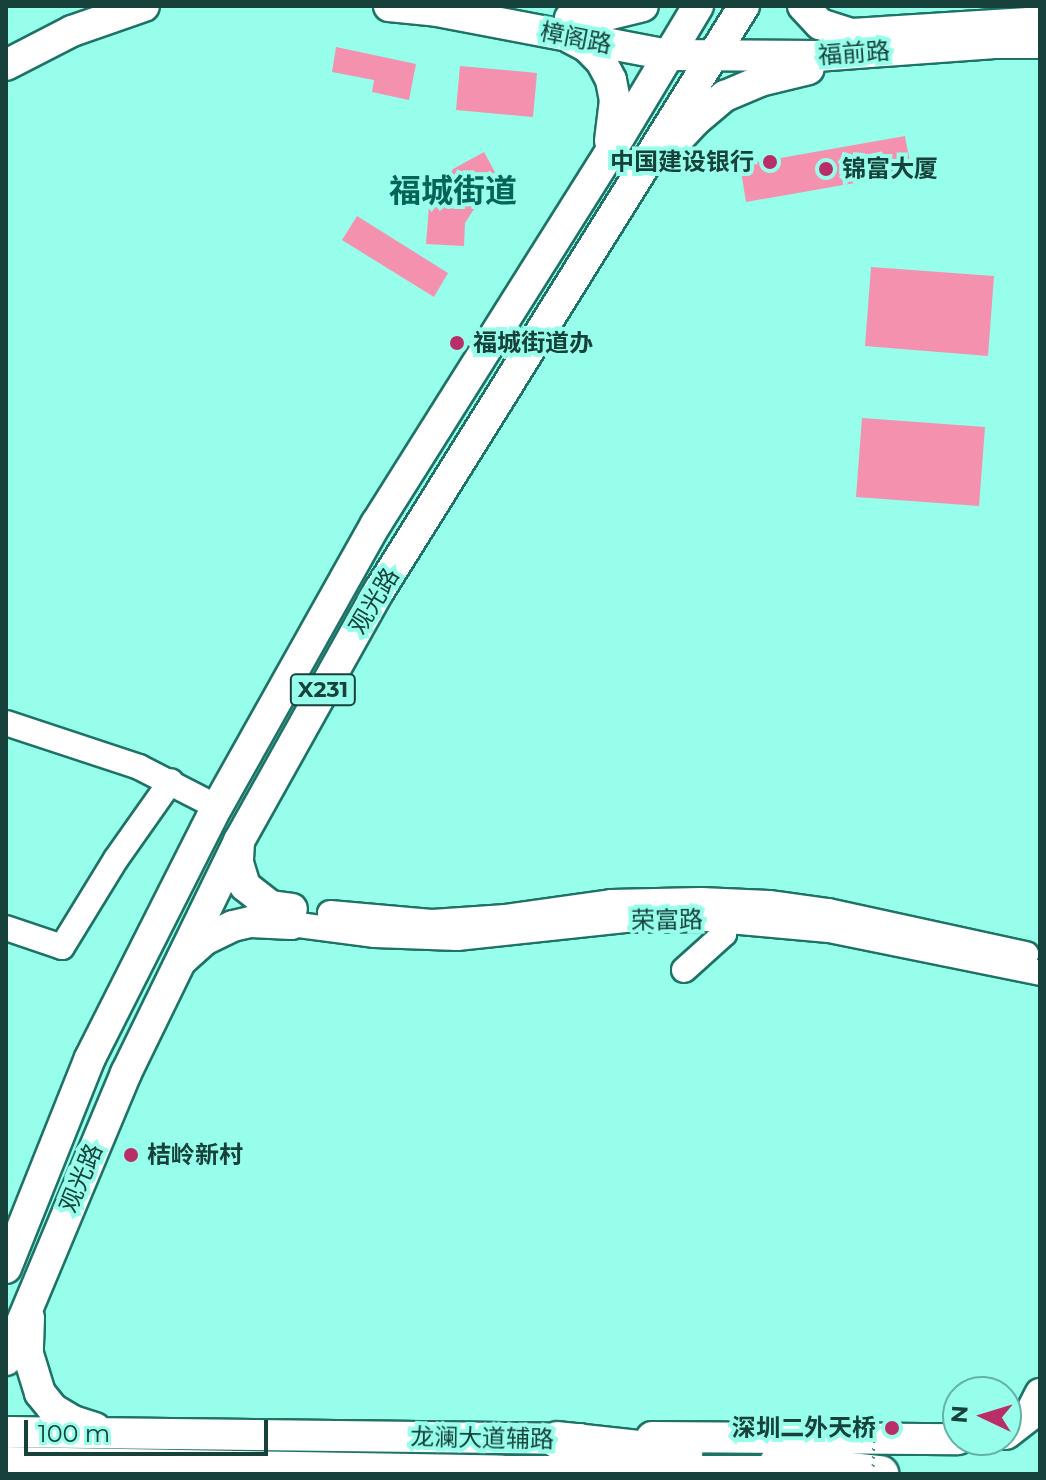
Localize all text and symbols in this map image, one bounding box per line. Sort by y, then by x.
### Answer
street label: 樟阁路 [538,17,614,59]
street label: 福前路 [817,36,891,70]
place label: 中国建设银行 [610,148,754,176]
marker: 中国建设银行 [761,153,779,171]
place label: 锦富大厦 [842,155,938,183]
marker: 锦富大厦 [817,160,835,178]
district label: 福城街道 [389,172,517,210]
place label: 福城街道办 [473,329,593,357]
marker: 福城街道办 [448,334,466,352]
street label: 观光路 [343,563,405,639]
road number: X231 [289,672,357,708]
street label: 荣富路 [631,905,703,935]
street label: 观光路 [54,1139,108,1217]
place label: 桔岭新村 [147,1141,243,1169]
marker: 桔岭新村 [122,1146,140,1164]
north arrow [942,1376,1022,1456]
scale bar [28,1404,272,1454]
text: N [945,1405,974,1424]
place label: 深圳二外天桥 [732,1414,876,1442]
text: 100 m [38,1419,110,1448]
marker: 深圳二外天桥 [883,1419,901,1437]
street label: 龙澜大道辅路 [410,1422,554,1454]

